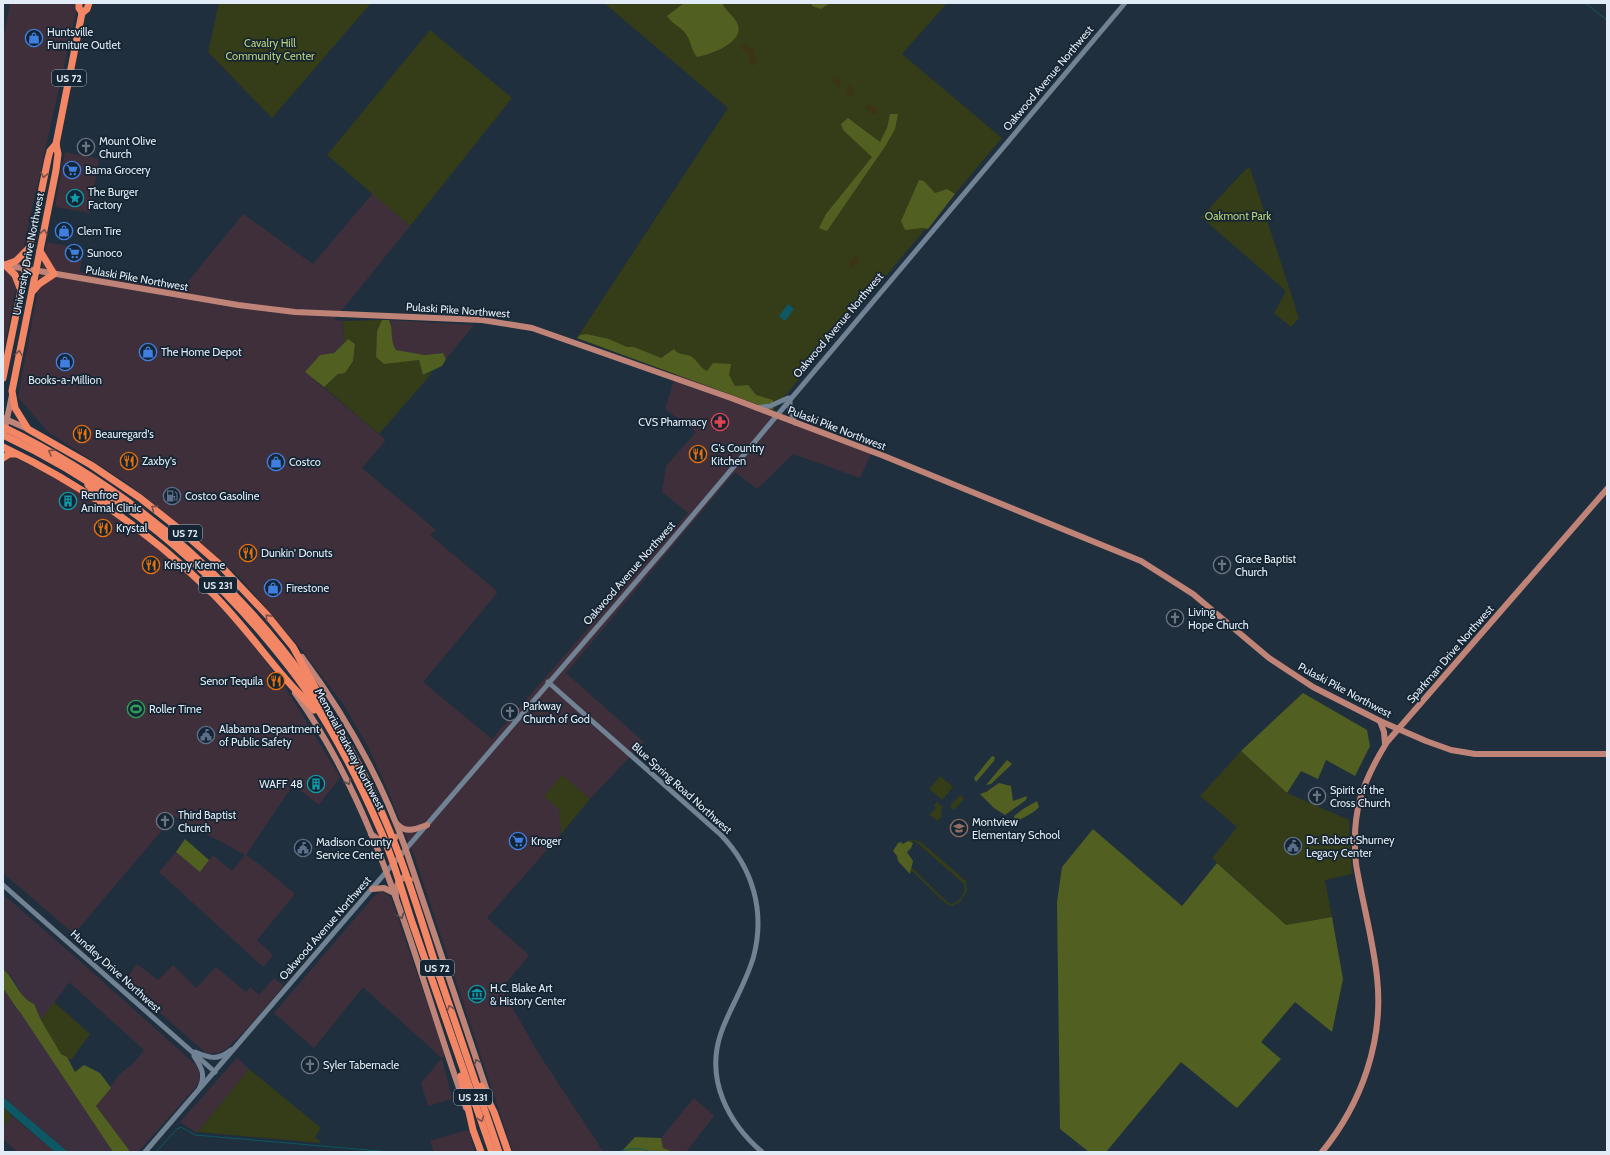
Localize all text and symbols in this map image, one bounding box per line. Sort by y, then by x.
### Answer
street label: Oakwood Avenue Northwest [1000,22,1096,133]
place label: Huntsville Furniture Outlet [47,25,121,52]
shop icon: Huntsville Furniture Outlet [24,28,44,48]
park label: Cavalry Hill Community Center [225,36,315,63]
road number: US 72 [52,70,86,86]
place label: Mount Olive Church [99,134,157,161]
church icon: Mount Olive Church [76,137,96,157]
supermarket icon: Bama Grocery [62,160,82,180]
place label: Bama Grocery [85,163,151,177]
one-way arrow [41,172,49,179]
place label: The Burger Factory [88,185,139,212]
place icon: The Burger Factory [65,188,85,208]
street label: University Drive Northwest [9,191,47,317]
park label: Oakmont Park [1205,209,1271,223]
shop icon: Clem Tire [54,221,74,241]
place label: Clem Tire [77,224,122,238]
one-way arrow [39,229,47,236]
supermarket icon: Sunoco [64,243,84,263]
place label: Sunoco [87,246,122,260]
street label: Pulaski Pike Northwest [85,262,190,294]
street label: Oakwood Avenue Northwest [790,269,886,380]
street label: Pulaski Pike Northwest [406,299,511,321]
shop icon: The Home Depot [138,342,158,362]
place label: The Home Depot [161,345,242,359]
one-way arrow [15,350,23,356]
shop icon: Books-a-Million [55,352,75,372]
place label: Books-a-Million [28,373,102,387]
street label: Pulaski Pike Northwest [786,403,888,453]
pharmacy icon: CVS Pharmacy [710,412,730,432]
place label: CVS Pharmacy [638,415,707,429]
restaurant icon: Beauregard's [72,424,92,444]
place label: Beauregard's [95,427,154,441]
place label: G's Country Kitchen [711,441,765,468]
restaurant icon: G's Country Kitchen [688,444,708,464]
one-way arrow [48,449,55,456]
restaurant icon: Zaxby's [119,451,139,471]
shop icon: Costco [266,452,286,472]
place label: Zaxby's [142,454,177,468]
place label: Costco [289,455,321,469]
fuel station icon: Costco Gasoline [162,486,182,506]
place label: Renfroe Animal Clinic [81,488,141,515]
place label: Costco Gasoline [185,489,260,503]
building icon: Renfroe Animal Clinic [58,491,78,511]
one-way arrow [151,506,158,513]
restaurant icon: Krystal [93,518,113,538]
street label: Oakwood Avenue Northwest [580,518,678,628]
place label: Krystal [116,521,148,535]
road number: US 72 [168,525,202,541]
restaurant icon: Dunkin' Donuts [238,543,258,563]
place label: Dunkin' Donuts [261,546,333,560]
place label: Grace Baptist Church [1235,552,1297,579]
restaurant icon: Krispy Kreme [141,555,161,575]
church icon: Grace Baptist Church [1212,555,1232,575]
place label: Krispy Kreme [164,558,225,572]
road number: US 231 [199,577,237,593]
shop icon: Firestone [263,578,283,598]
place label: Firestone [286,581,329,595]
street label: Sparkman Drive Northwest [1404,602,1497,706]
place label: Living Hope Church [1188,605,1249,632]
church icon: Living Hope Church [1165,608,1185,628]
one-way arrow [266,614,273,621]
street label: Pulaski Pike Northwest [1296,659,1394,721]
restaurant icon: Senor Tequila [266,671,286,691]
place label: Senor Tequila [200,674,264,688]
street label: Memorial Parkway Northwest [312,686,388,812]
sports icon: Roller Time [126,699,146,719]
place label: Parkway Church of God [523,699,590,726]
place label: Roller Time [149,702,202,716]
church icon: Parkway Church of God [500,702,520,722]
place label: Alabama Department of Public Safety [219,722,320,749]
public building icon: Alabama Department of Public Safety [196,725,216,745]
street label: Blue Spring Road Northwest [629,739,735,837]
building icon: WAFF 48 [306,774,326,794]
place label: WAFF 48 [259,777,303,791]
one-way arrow [343,778,351,786]
place label: Spirit of the Cross Church [1330,783,1390,810]
church icon: Spirit of the Cross Church [1307,786,1327,806]
place label: Third Baptist Church [178,808,236,835]
church icon: Third Baptist Church [155,811,175,831]
place label: Montview Elementary School [972,815,1061,842]
school or university icon: Montview Elementary School [949,818,969,838]
supermarket icon: Kroger [508,831,528,851]
place label: Dr. Robert Shurney Legacy Center [1306,833,1395,860]
place label: Kroger [531,834,562,848]
place label: Madison County Service Center [316,835,392,862]
public building icon: Dr. Robert Shurney Legacy Center [1283,836,1303,856]
public building icon: Madison County Service Center [293,838,313,858]
street label: Oakwood Avenue Northwest [276,873,374,983]
one-way arrow [396,913,404,920]
street label: Hundley Drive Northwest [68,926,165,1016]
road number: US 72 [420,960,454,976]
place label: H.C. Blake Art & History Center [490,981,567,1008]
museum icon: H.C. Blake Art & History Center [467,984,487,1004]
one-way arrow [447,1005,455,1012]
church icon: Syler Tabernacle [300,1055,320,1075]
place label: Syler Tabernacle [323,1058,400,1072]
one-way arrow [474,1058,482,1065]
road number: US 231 [454,1089,492,1105]
one-way arrow [476,1116,484,1123]

